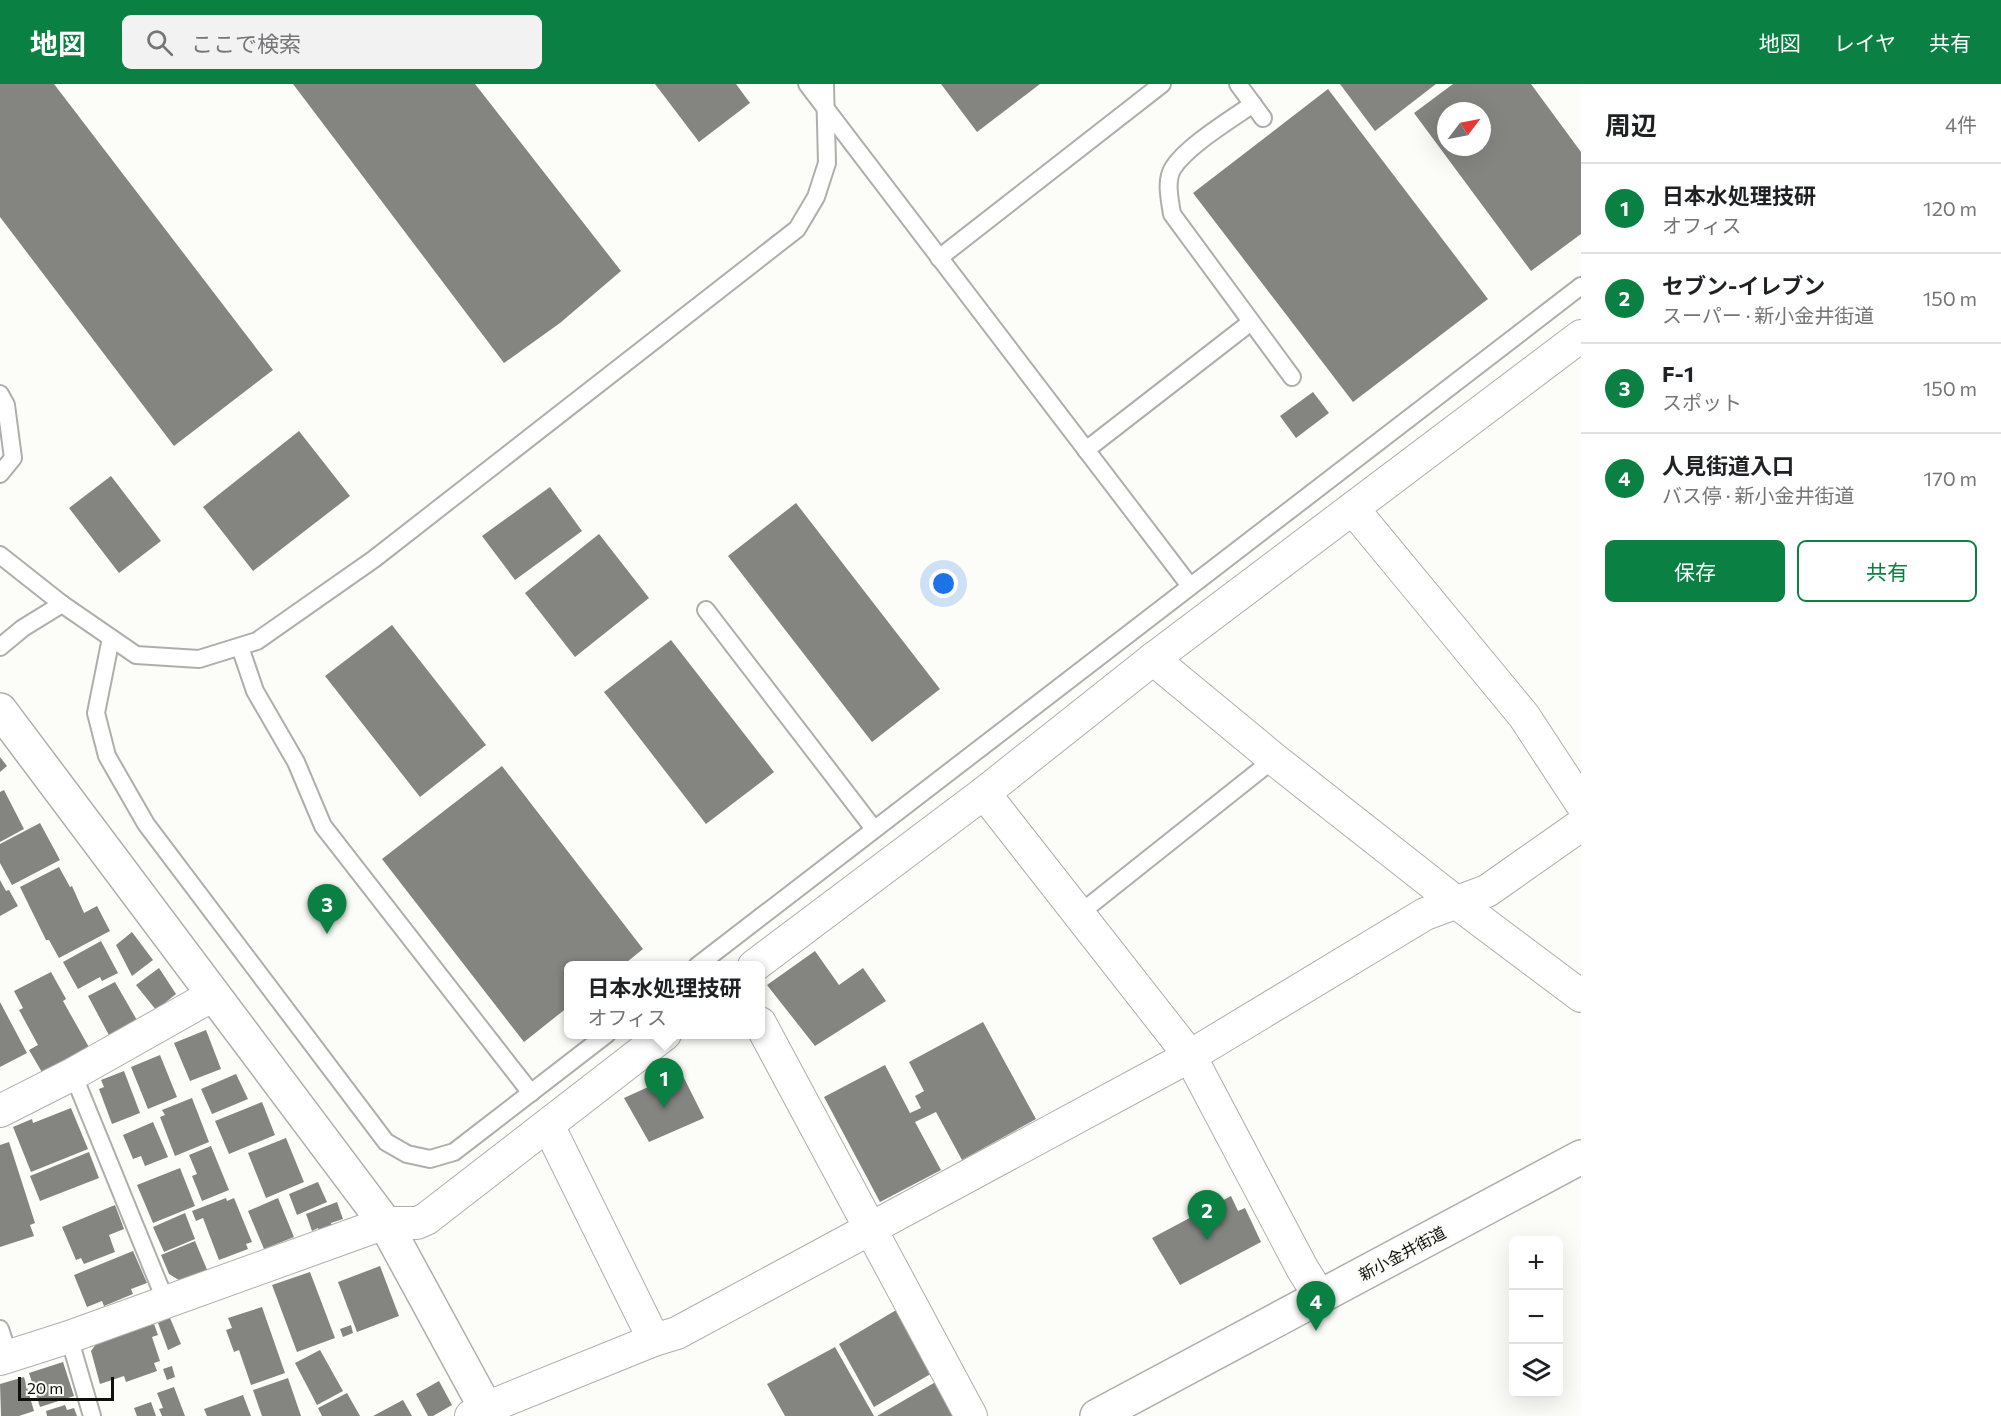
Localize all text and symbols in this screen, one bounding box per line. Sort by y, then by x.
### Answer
search box [122,15,542,69]
text: 地図 [30,26,86,60]
icon: search [143,26,176,59]
text: ここで検索 [191,30,301,57]
text: 地図 [1759,30,1801,55]
text: レイヤ [1834,30,1896,55]
text: 共有 [1929,30,1971,55]
north arrow [1437,102,1491,156]
text: 周辺 [1605,109,1657,140]
text: 4件 [1945,112,1977,136]
text: 日本水処理技研 [1662,182,1816,209]
text: 1 [1620,196,1629,220]
text: 120 m [1923,196,1977,220]
text: オフィス [1662,213,1742,237]
text: セブン-イレブン [1662,272,1825,299]
text: 2 [1619,286,1630,310]
text: 150 m [1923,286,1977,310]
text: スーパー · 新小金井街道 [1662,303,1874,327]
text: F-1 [1662,360,1694,387]
text: 3 [1619,376,1630,400]
text: 150 m [1923,376,1977,400]
text: スポット [1662,390,1742,414]
text: 人見街道入口 [1662,452,1794,479]
text: 4 [1618,466,1631,490]
text: 170 m [1924,466,1977,490]
text: バス停 · 新小金井街道 [1662,483,1854,507]
button: 保存 [1605,540,1785,602]
button: 共有 [1797,540,1977,602]
your location [929,569,958,598]
pin: 3 [308,884,346,934]
popup [564,961,765,1039]
text: 日本水処理技研 [587,974,742,1001]
text: オフィス [587,1005,667,1029]
pin: 1 [644,1058,684,1108]
pin: 2 [1188,1190,1226,1240]
street label: 新小金井街道 [1355,1222,1449,1284]
map controls [1509,1236,1563,1398]
button: + [1509,1236,1563,1290]
pin: 4 [1296,1282,1336,1331]
button: − [1509,1290,1563,1344]
button: layers [1509,1344,1563,1398]
scale bar [18,1374,114,1402]
text: 20 m [27,1378,63,1397]

